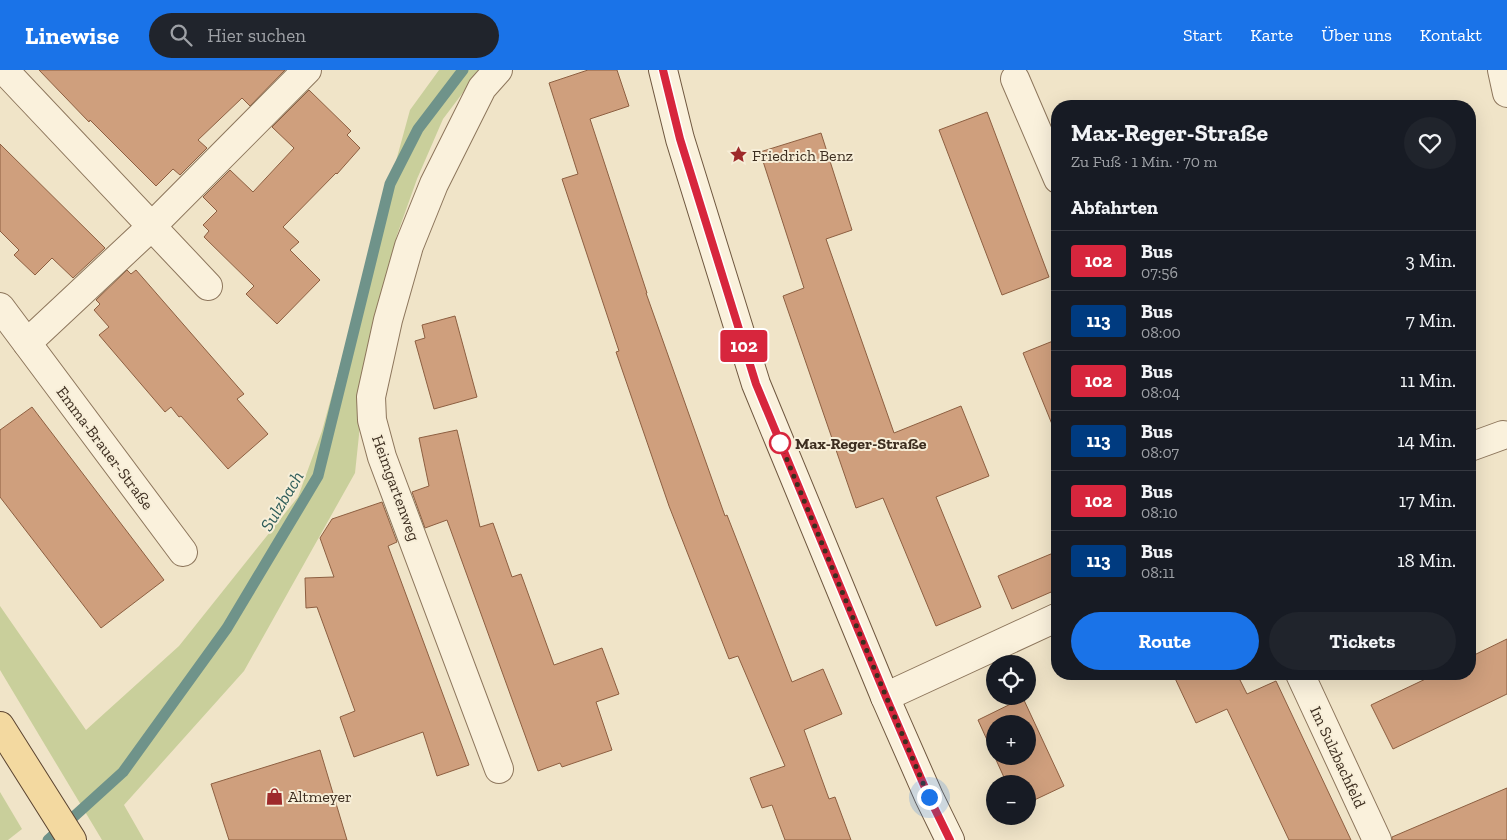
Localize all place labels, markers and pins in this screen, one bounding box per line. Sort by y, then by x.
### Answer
place icon: Friedrich Benz [728,145,748,165]
place label: Friedrich Benz [752,146,853,165]
marker: Max-Reger-Straße [769,432,791,454]
place label: Max-Reger-Straße [795,434,927,453]
shop icon: Altmeyer [264,786,284,806]
place label: Altmeyer [288,787,352,806]

